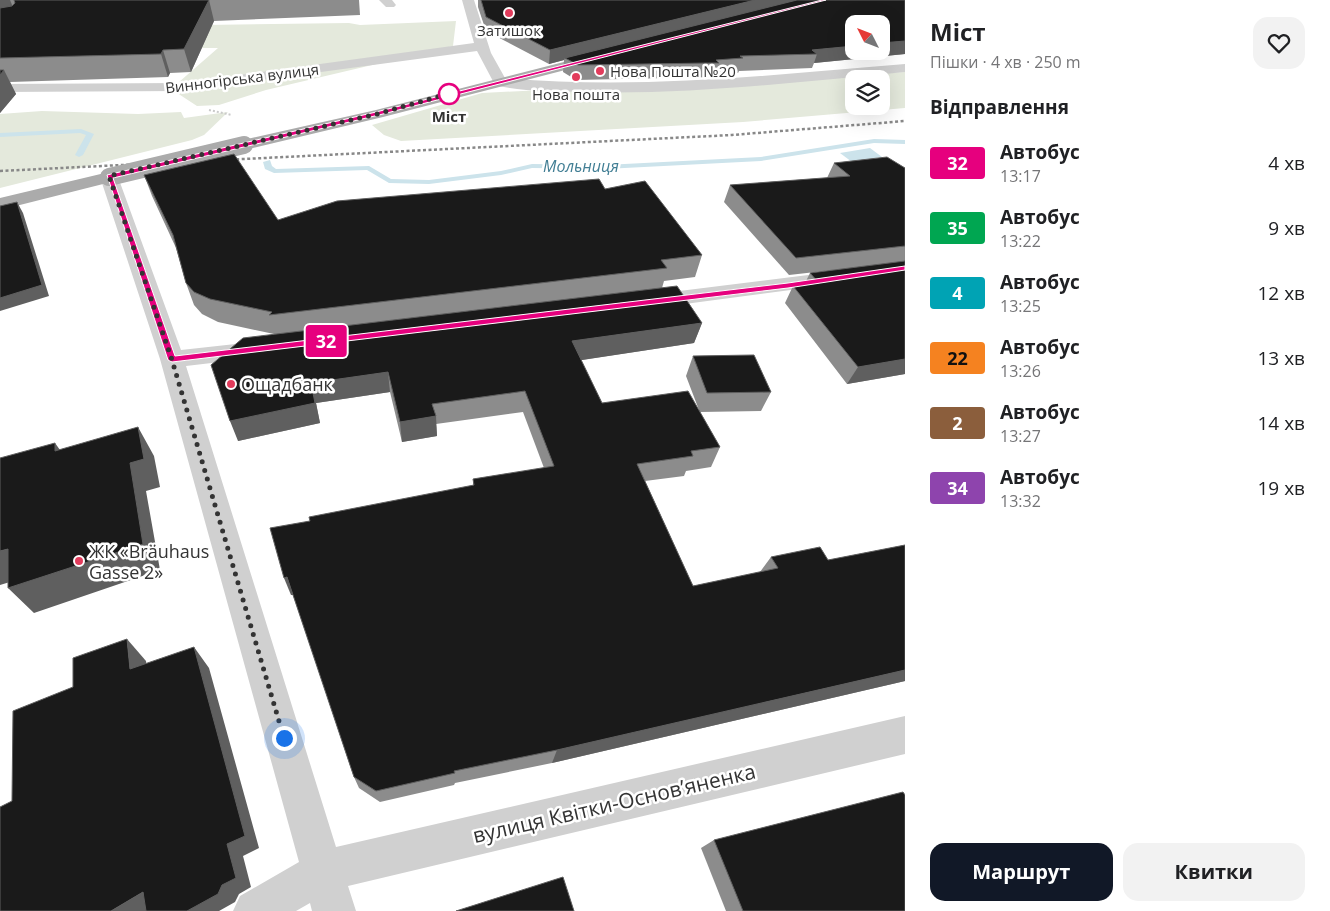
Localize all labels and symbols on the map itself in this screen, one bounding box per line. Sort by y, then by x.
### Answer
marker: Затишок [503,7,515,19]
north arrow [845,15,890,60]
place label: Затишок [477,20,541,40]
street label: Винногірська вулиця [164,59,320,97]
place label: Нова Пошта №20 [610,61,736,81]
marker: Нова Пошта №20 [594,65,606,77]
marker: Нова пошта [570,71,582,83]
marker: Міст [438,83,460,105]
place label: Нова пошта [532,84,620,104]
place label: Міст [432,106,466,126]
water label: Мольниця [543,155,619,177]
line badge: 32 [304,325,348,357]
place label: Ощадбанк [241,372,334,396]
marker: Ощадбанк [225,378,237,390]
place label: ЖК «Bräuhaus Gasse 2» [89,539,209,584]
marker: ЖК «Bräuhaus Gasse 2» [73,555,85,567]
your location [272,726,297,751]
street label: вулиця Квітки-Основʼяненка [470,757,758,849]

